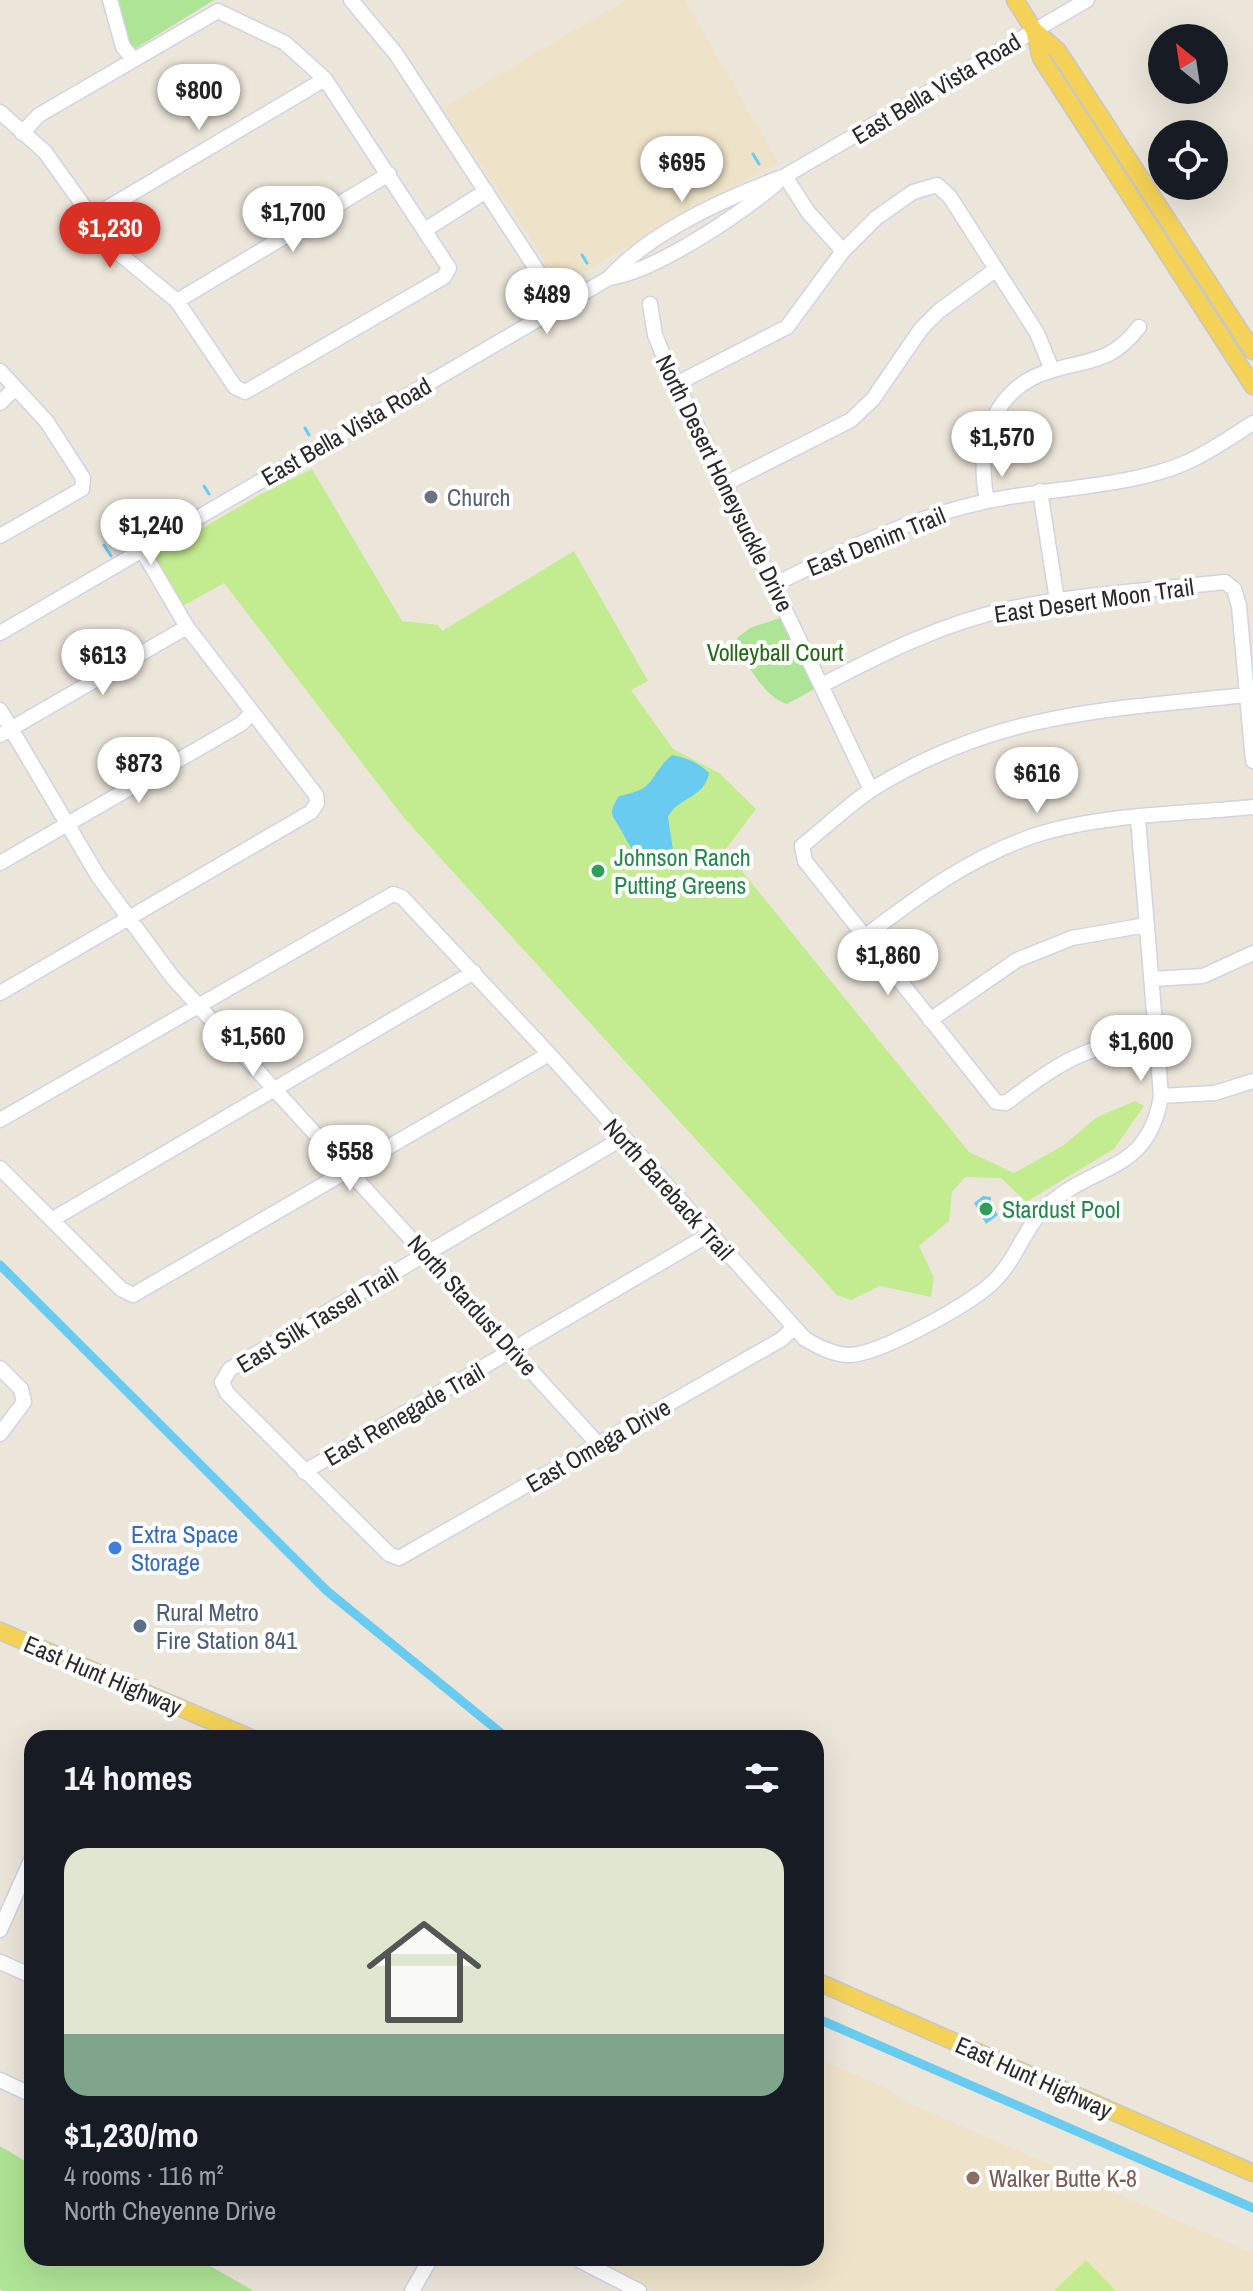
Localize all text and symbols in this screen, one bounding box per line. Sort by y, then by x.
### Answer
north arrow [1148,24,1228,104]
map controls [1148,24,1228,200]
street label: East Bella Vista Road [846,25,1026,151]
pin: $800 [152,64,246,132]
text: $800 [175,72,223,107]
button: locate [1148,120,1228,200]
pin: $695 [635,136,729,204]
text: $695 [658,144,706,179]
pin: $1,700 [228,186,358,254]
text: $1,700 [260,194,326,229]
pin: $1,230 [45,202,175,270]
text: $1,230 [77,210,143,245]
pin: $489 [500,268,594,336]
text: $489 [523,276,571,311]
street label: North Desert Honeysuckle Drive [649,349,801,617]
street label: East Bella Vista Road [255,369,437,493]
pin: $1,570 [937,411,1067,479]
text: $1,570 [969,419,1035,454]
place label: Church [447,481,510,513]
marker: Church [422,488,440,506]
pin: $1,240 [86,499,216,567]
street label: East Denim Trail [802,499,950,583]
text: $1,240 [118,507,184,542]
street label: East Desert Moon Trail [992,570,1196,630]
pin: $613 [56,629,150,697]
park label: Volleyball Court [707,636,844,668]
text: $613 [79,637,127,672]
pin: $873 [92,737,186,805]
text: $873 [115,745,163,780]
pin: $616 [990,747,1084,815]
text: $616 [1013,755,1061,790]
place label: Johnson Ranch Putting Greens [614,841,751,901]
marker: Johnson Ranch Putting Greens [589,862,607,880]
pin: $1,860 [823,929,953,997]
text: $1,860 [855,937,921,972]
pin: $1,560 [188,1010,318,1078]
pin: $1,600 [1076,1015,1206,1083]
text: $1,560 [220,1018,286,1053]
text: $1,600 [1108,1023,1174,1058]
street label: North Bareback Trail [597,1111,741,1267]
pin: $558 [303,1125,397,1193]
text: $558 [326,1133,374,1168]
place label: Stardust Pool [1002,1193,1120,1225]
marker: Stardust Pool [977,1200,995,1218]
street label: North Stardust Drive [401,1228,545,1382]
street label: East Silk Tassel Trail [230,1258,404,1380]
street label: East Renegade Trail [318,1355,490,1473]
street label: East Omega Drive [520,1391,676,1499]
place label: Extra Space Storage [131,1518,238,1578]
marker: Extra Space Storage [106,1539,124,1557]
place label: Rural Metro Fire Station 841 [156,1596,297,1656]
marker: Rural Metro Fire Station 841 [131,1617,149,1635]
street label: East Hunt Highway [19,1627,187,1723]
text: 14 homes [64,1755,193,1801]
icon: filters [740,1756,784,1800]
icon: home [352,1900,496,2044]
street label: East Hunt Highway [951,2028,1118,2126]
text: $1,230/mo [64,2112,199,2158]
text: 4 rooms · 116 m² [64,2158,224,2193]
place label: Walker Butte K-8 [989,2162,1137,2194]
marker: Walker Butte K-8 [964,2169,982,2187]
text: North Cheyenne Drive [64,2193,276,2228]

